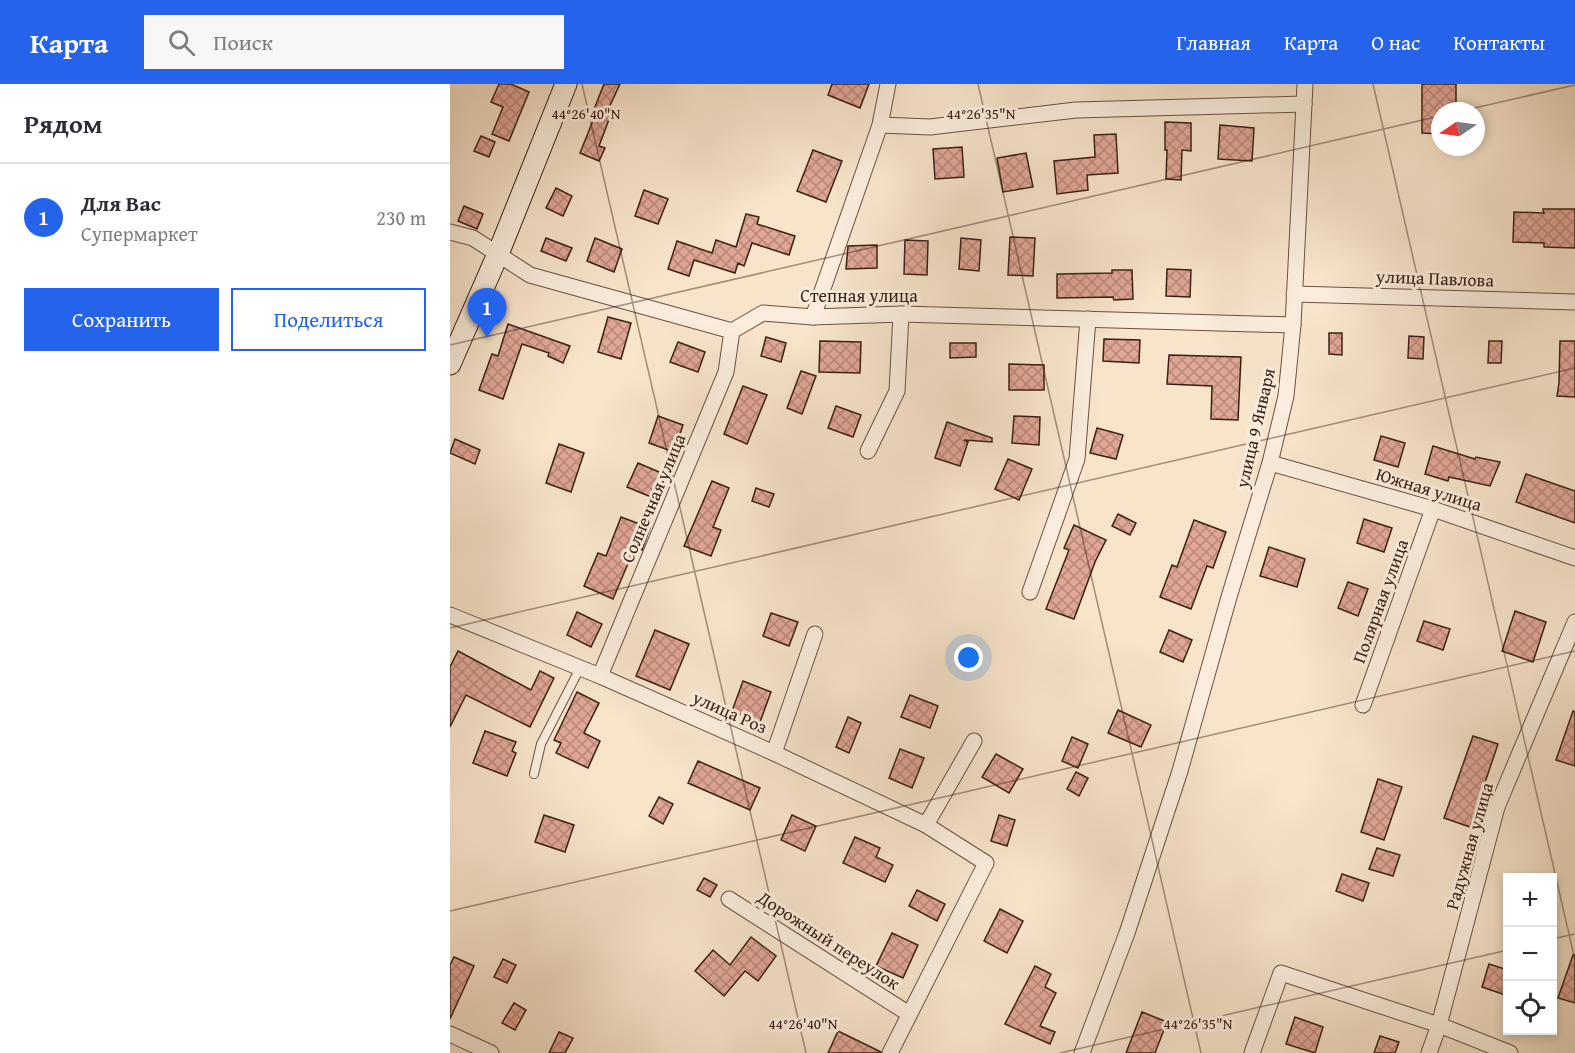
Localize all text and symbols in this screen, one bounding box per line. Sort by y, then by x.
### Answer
search box [144,15,564,69]
text: Карта [30,22,108,63]
icon: search [165,26,198,59]
text: Поиск [213,26,273,58]
text: Главная [1176,27,1251,58]
text: Карта [1284,27,1338,58]
text: О нас [1371,27,1420,58]
text: Контакты [1453,27,1545,58]
north arrow [1431,102,1485,156]
text: 44°26'40"N [552,103,621,124]
text: 44°26'35"N [947,103,1016,124]
text: Рядом [24,104,102,143]
text: Для Вас [81,187,161,219]
text: 1 [38,203,49,232]
text: 230 m [376,203,426,232]
text: Супермаркет [81,219,198,248]
street label: улица Павлова [1375,262,1495,294]
street label: Степная улица [800,282,918,309]
button: Сохранить [24,288,219,351]
button: Поделиться [231,288,426,351]
pin: 1 [468,288,507,338]
street label: улица 9 Января [1228,365,1282,492]
street label: Солнечная улица [614,429,693,567]
street label: Южная улица [1373,460,1486,518]
street label: Полярная улица [1345,535,1415,667]
your location [954,643,983,672]
street label: улица Роз [687,683,772,741]
street label: Радужная улица [1438,779,1500,913]
map controls [1503,873,1557,1035]
button: + [1503,873,1557,927]
street label: Дорожный переулок [752,883,906,997]
button: − [1503,927,1557,981]
button: locate [1503,981,1557,1035]
text: 44°26'40"N [769,1013,838,1034]
text: 44°26'35"N [1164,1013,1233,1034]

